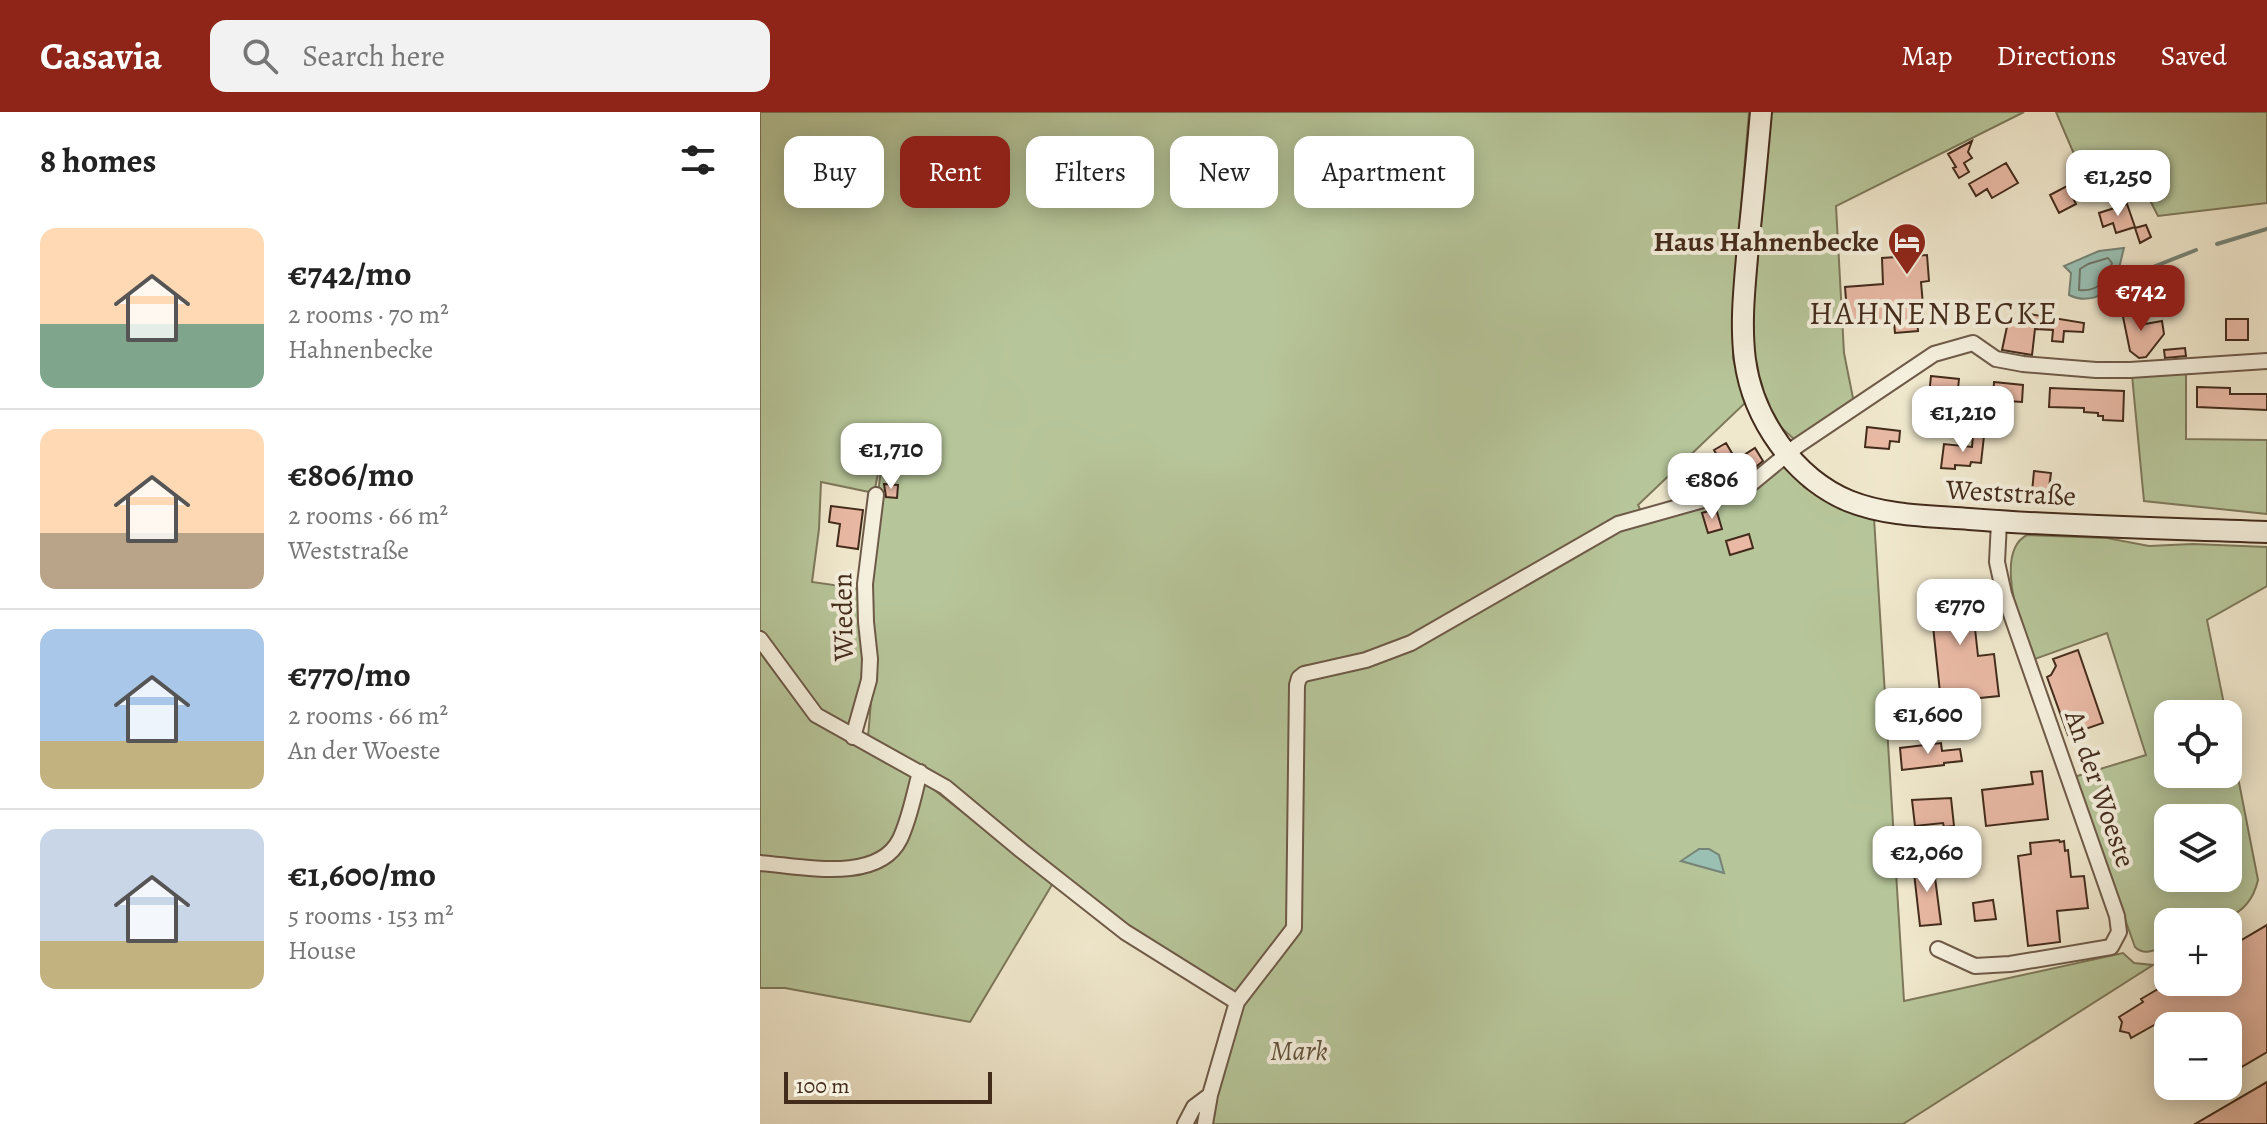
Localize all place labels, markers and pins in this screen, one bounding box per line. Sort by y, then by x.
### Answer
pin: €1,250 [2053,150,2183,218]
hotel icon: Haus Hahnenbecke [1886,221,1928,276]
place label: Haus Hahnenbecke [1654,223,1879,261]
pin: €742 [2094,265,2188,333]
pin: €1,210 [1898,386,2028,454]
pin: €1,710 [826,423,956,491]
pin: €806 [1665,453,1759,521]
pin: €770 [1913,579,2007,647]
pin: €1,600 [1863,688,1993,756]
pin: €2,060 [1862,826,1992,894]

